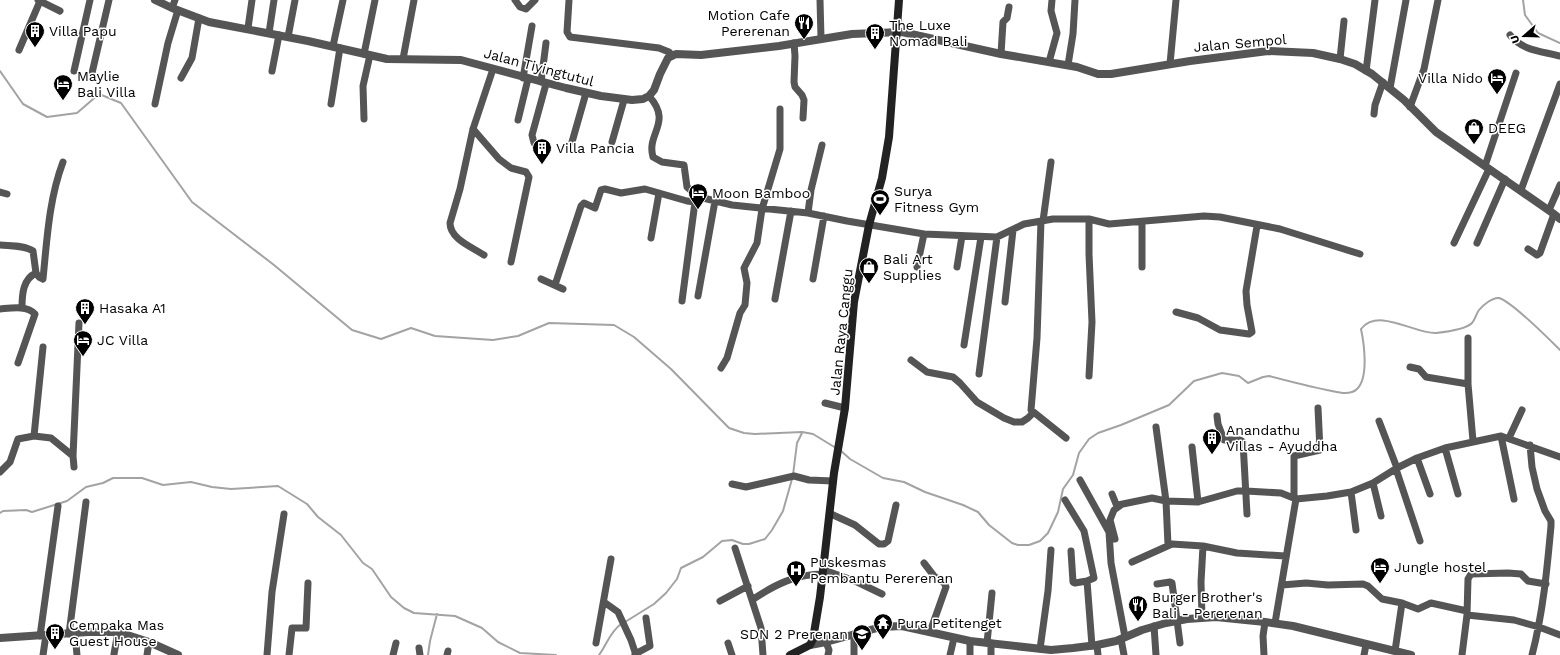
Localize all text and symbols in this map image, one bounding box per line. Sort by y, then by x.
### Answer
place label: Motion Cafe Pererenan [708,7,790,39]
restaurant icon: Motion Cafe Pererenan [793,12,815,40]
north arrow [1504,16,1544,56]
place label: The Luxe Nomad Bali [889,17,967,49]
building icon: Villa Papu [24,20,46,48]
building icon: The Luxe Nomad Bali [864,22,886,50]
place label: Villa Papu [49,23,117,39]
street label: Jalan Sempol [1193,31,1288,55]
text: U [1508,33,1523,45]
street label: Jalan Tiyingtutul [482,45,596,90]
hotel icon: Villa Nido [1486,67,1508,95]
place label: Maylie Bali Villa [77,68,136,100]
place label: Villa Nido [1418,70,1483,86]
hotel icon: Maylie Bali Villa [52,73,74,101]
shop icon: DEEG [1463,117,1485,145]
place label: DEEG [1488,120,1526,136]
building icon: Villa Pancia [531,137,553,165]
place label: Villa Pancia [556,140,634,156]
hotel icon: Moon Bamboo [687,182,709,210]
place label: Surya Fitness Gym [894,183,979,215]
place label: Moon Bamboo [712,185,810,201]
sports icon: Surya Fitness Gym [869,188,891,216]
place label: Bali Art Supplies [883,251,942,283]
shop icon: Bali Art Supplies [858,256,880,284]
street label: Jalan Raya Canggu [826,268,856,396]
building icon: Hasaka A1 [74,297,96,325]
place label: Hasaka A1 [99,300,166,316]
hotel icon: JC Villa [72,329,94,357]
place label: JC Villa [97,332,148,348]
place label: Anandathu Villas - Ayuddha [1226,422,1337,454]
building icon: Anandathu Villas - Ayuddha [1201,427,1223,455]
place label: Puskesmas Pembantu Pererenan [810,554,953,586]
hotel icon: Jungle hostel [1369,556,1391,584]
hospital icon: Puskesmas Pembantu Pererenan [785,559,807,587]
place label: Jungle hostel [1394,559,1487,575]
place label: Burger Brother's Bali - Pererenan [1152,589,1263,621]
restaurant icon: Burger Brother's Bali - Pererenan [1127,594,1149,622]
temple icon: Pura Petitenget [872,612,894,640]
place label: Pura Petitenget [897,615,1002,631]
place label: Cempaka Mas Guest House [69,617,164,649]
building icon: Cempaka Mas Guest House [44,622,66,650]
school or university icon: SDN 2 Prerenan [851,623,873,651]
place label: SDN 2 Prerenan [740,626,848,642]

